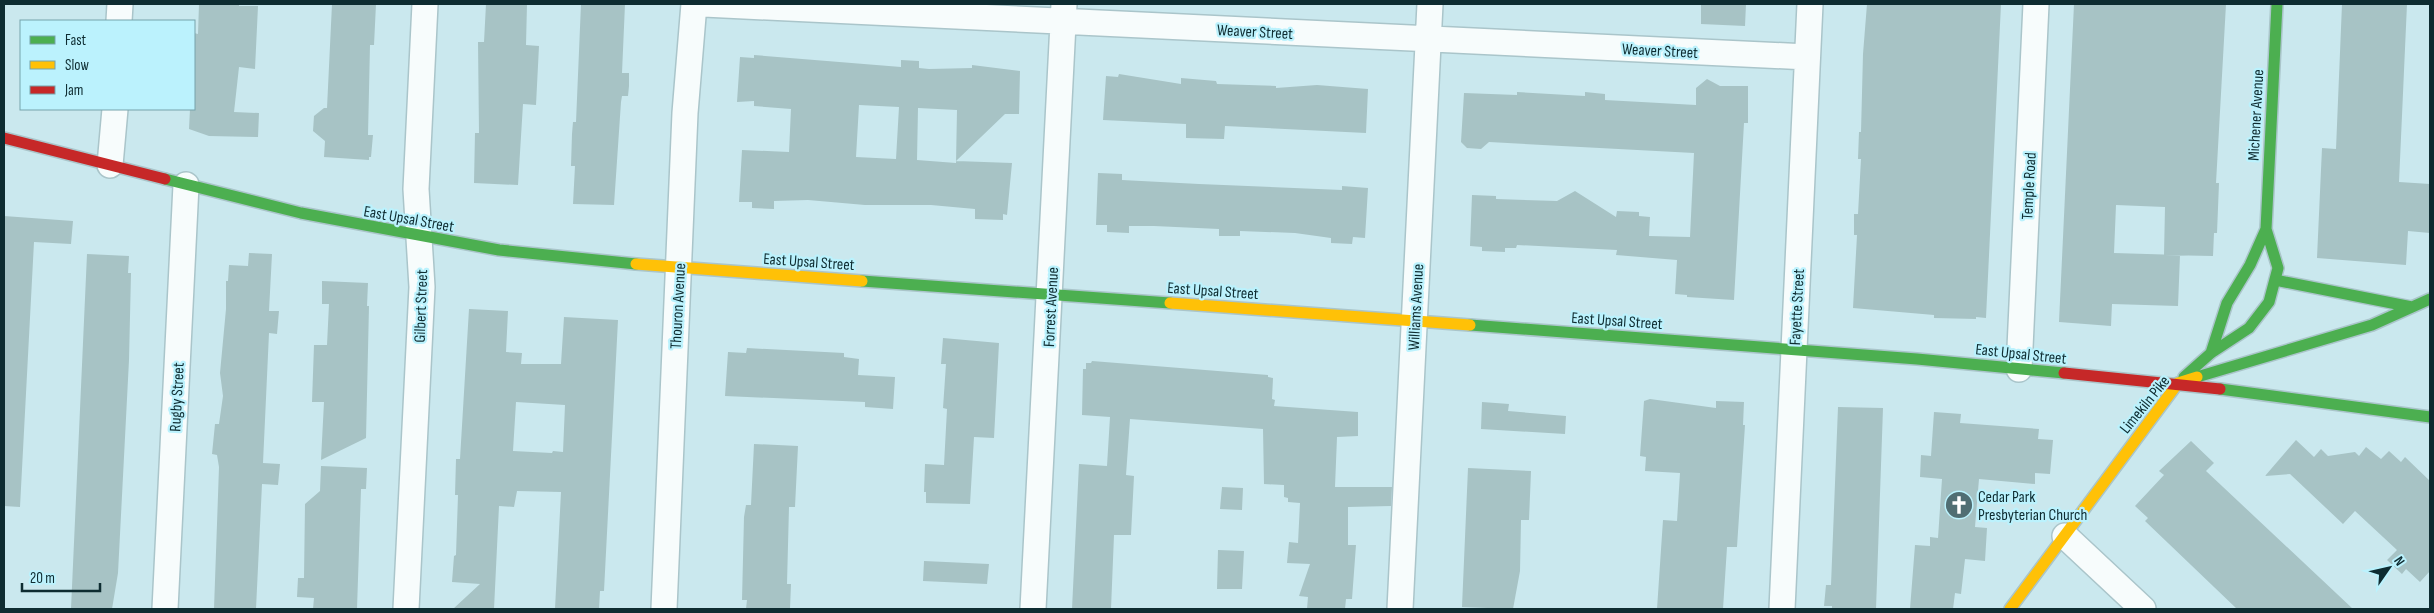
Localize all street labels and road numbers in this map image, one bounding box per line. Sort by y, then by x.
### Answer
street label: Weaver Street [1216,21,1293,44]
street label: Weaver Street [1621,40,1698,63]
street label: Michener Avenue [2245,69,2268,161]
street label: Temple Road [2018,152,2041,220]
street label: East Upsal Street [362,202,455,237]
street label: East Upsal Street [763,250,855,275]
street label: Thouron Avenue [667,263,690,350]
street label: Williams Avenue [1405,263,1428,351]
street label: Forrest Avenue [1040,267,1063,348]
street label: Fayette Street [1786,268,1809,346]
street label: Gilbert Street [411,269,432,343]
street label: East Upsal Street [1167,279,1259,304]
street label: East Upsal Street [1571,309,1663,334]
street label: East Upsal Street [1974,340,2067,369]
street label: Rugby Street [166,362,189,432]
street label: Limekiln Pike [2116,372,2174,438]

